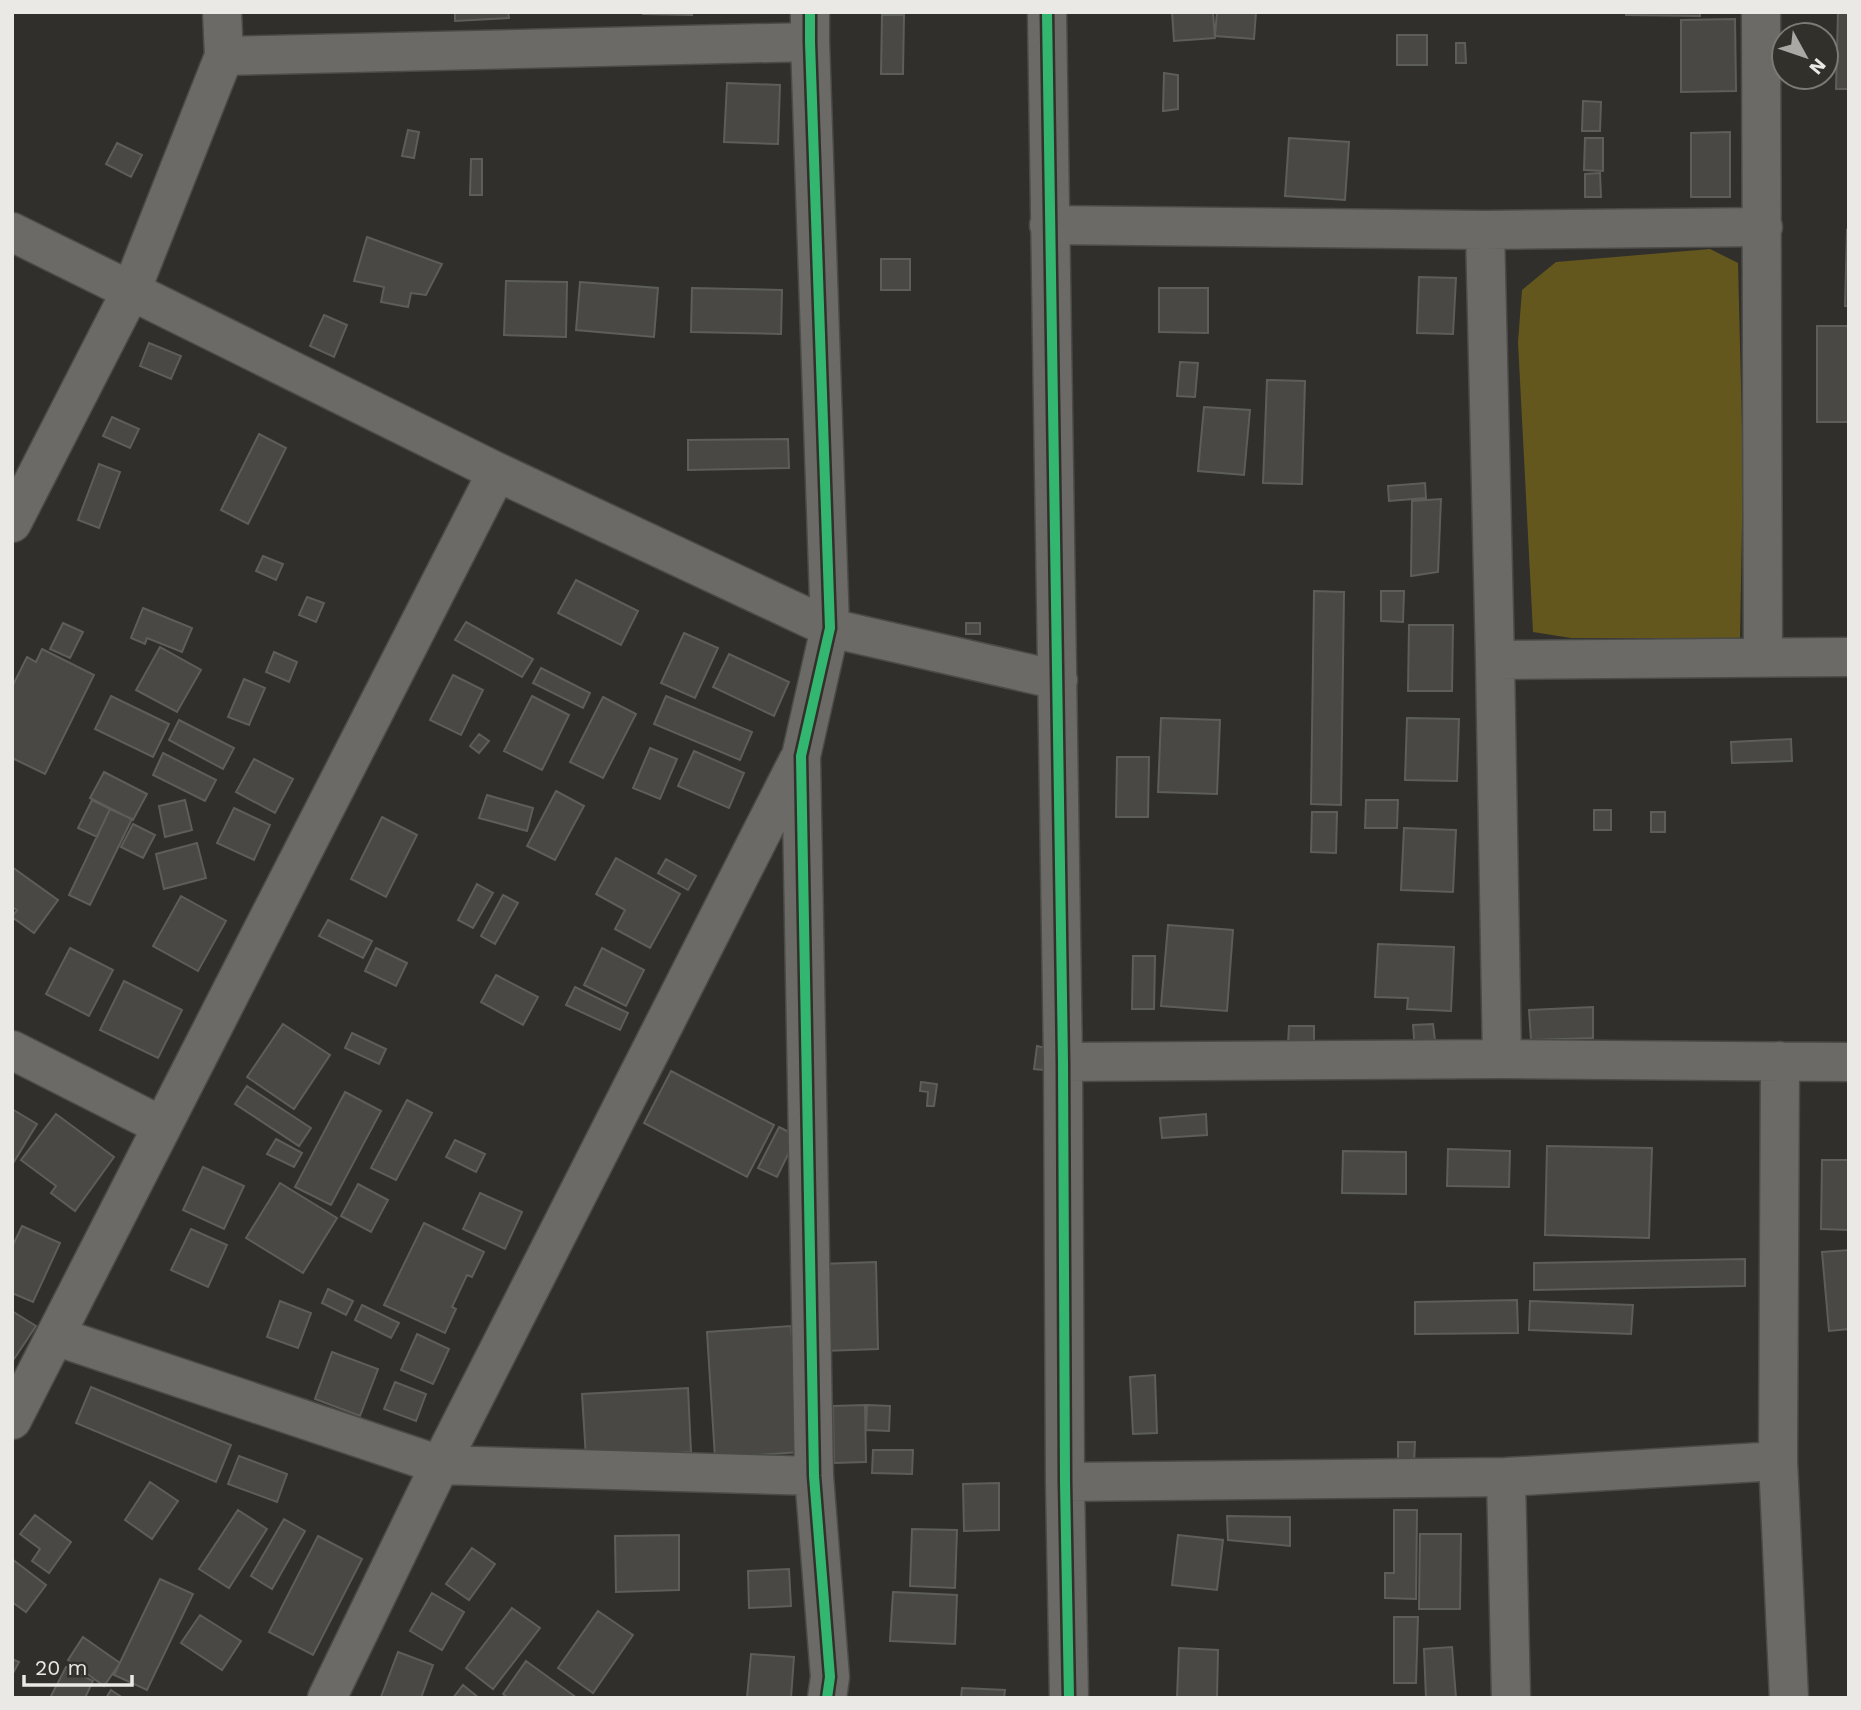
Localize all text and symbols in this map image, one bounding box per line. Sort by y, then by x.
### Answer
north arrow [1770,21,1840,91]
text: N [1804,54,1831,79]
scale bar [24,1644,133,1688]
text: 20 m [35,1655,87,1680]

